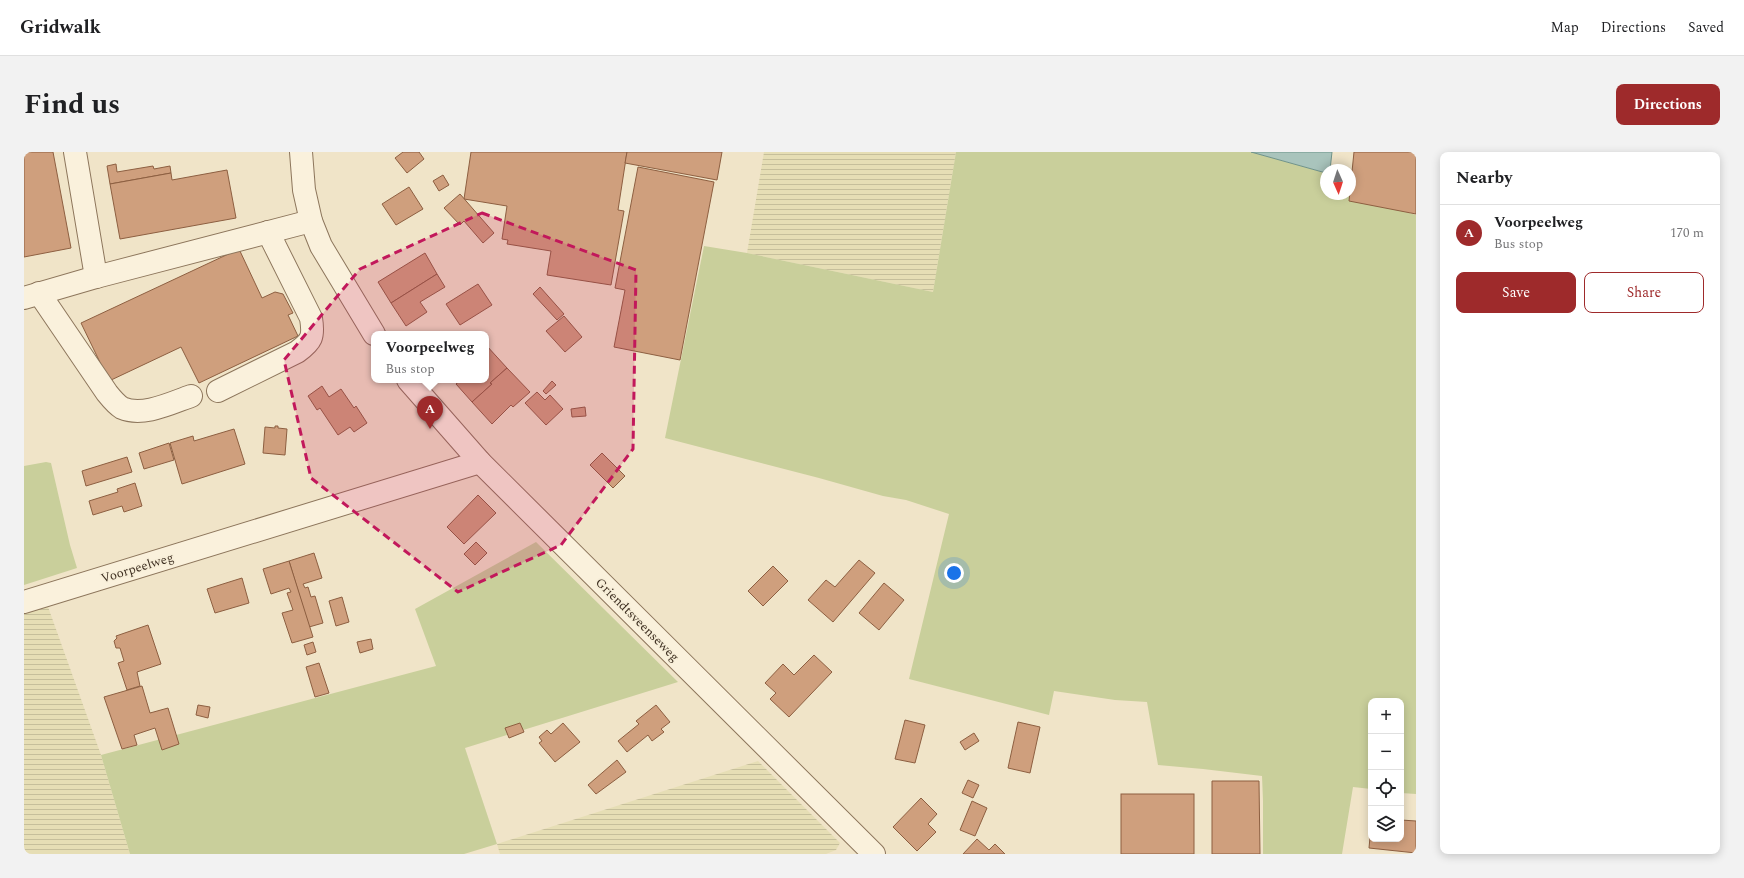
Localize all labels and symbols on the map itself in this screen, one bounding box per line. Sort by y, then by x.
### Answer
north arrow [1320,164,1356,200]
pin: A [417,396,443,429]
street label: Voorpeelweg [98,547,176,589]
your location [944,563,964,583]
street label: Griendtsveenseweg [591,573,684,666]

